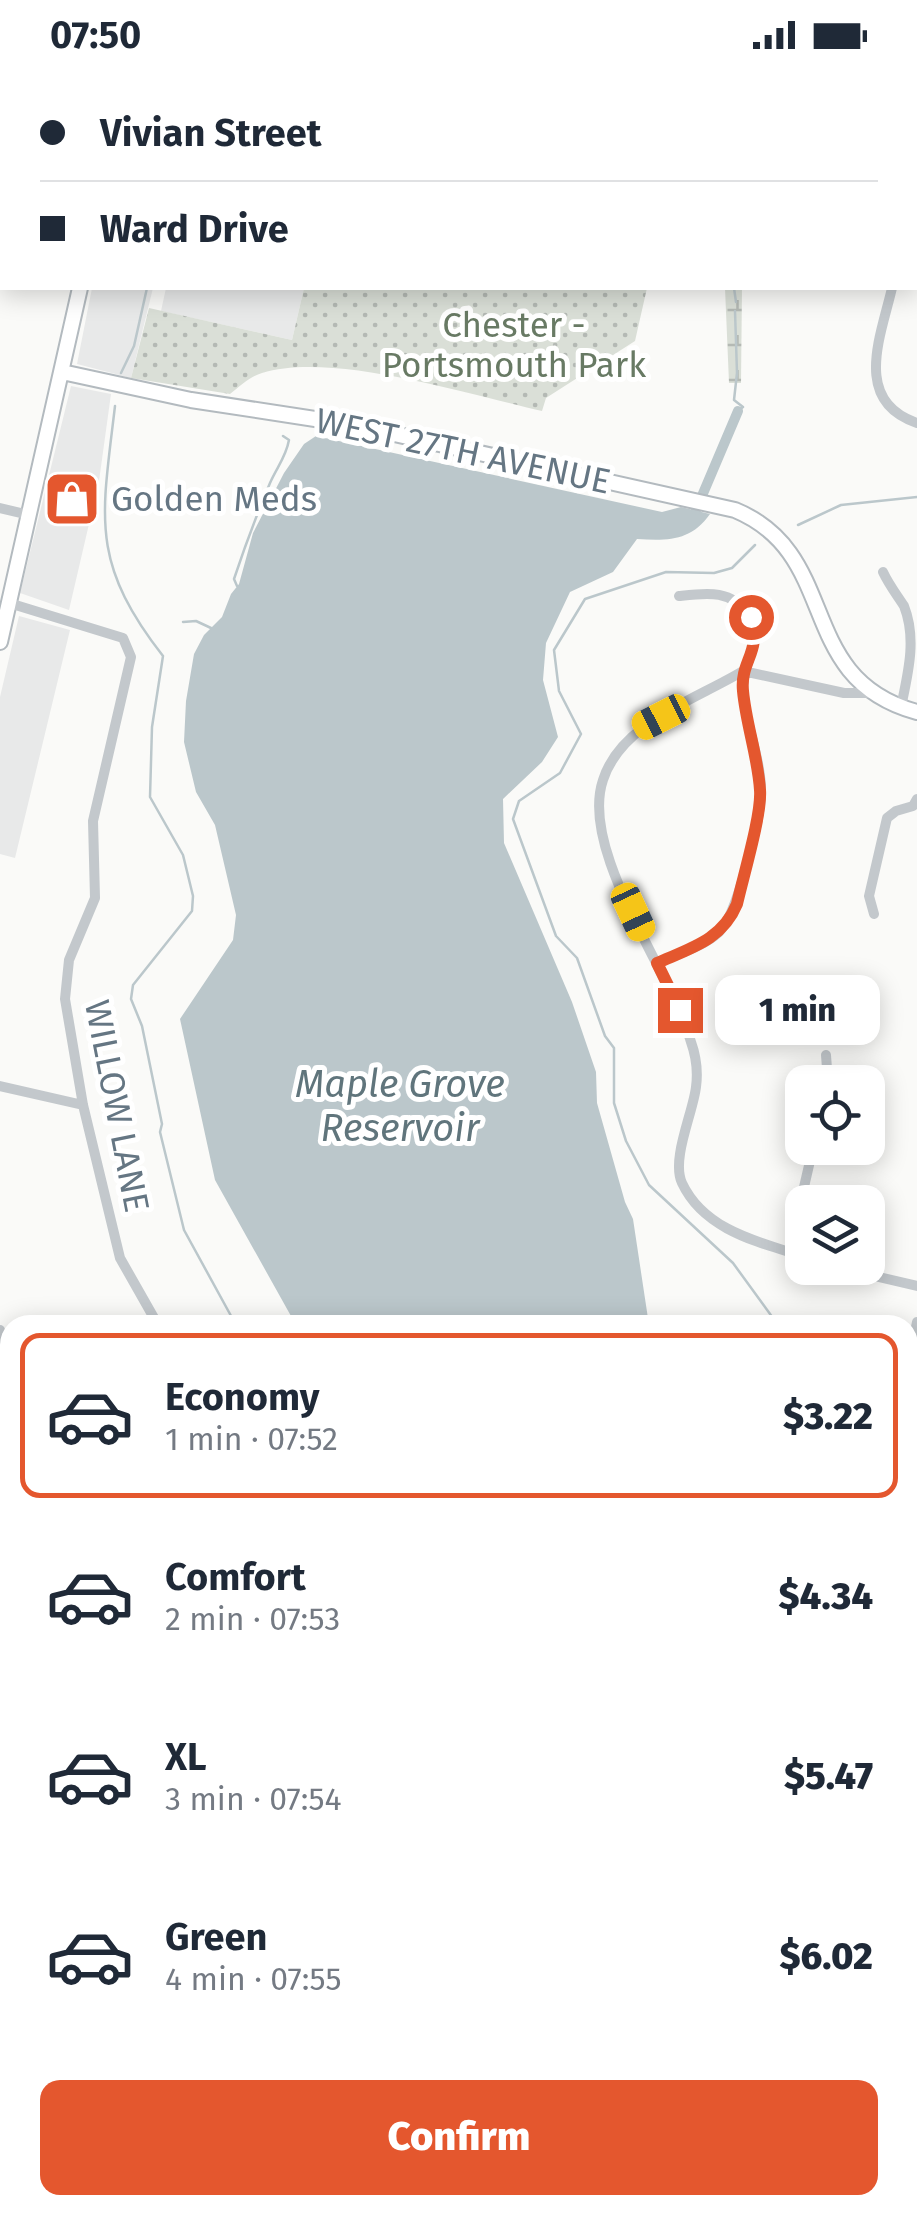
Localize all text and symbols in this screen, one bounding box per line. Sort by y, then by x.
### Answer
text: 07:50 [50,12,141,58]
text: Vivian Street [100,110,321,156]
text: Ward Drive [100,206,289,252]
park label: Chester - Portsmouth Park [382,304,646,386]
street label: WEST 27TH AVENUE [312,399,614,503]
shop icon: Golden Meds [42,469,102,529]
place label: Golden Meds [111,478,317,520]
route start [729,595,774,640]
car [627,690,695,744]
car [607,878,659,946]
callout: 1 min [715,975,880,1045]
route end [658,988,703,1033]
text: 1 min [759,991,836,1029]
street label: WILLOW LANE [76,996,158,1216]
water label: Maple Grove Reservoir [295,1061,505,1151]
map controls [785,1065,885,1285]
button: locate [785,1065,885,1165]
button: layers [785,1185,885,1285]
icon: car [45,1371,135,1461]
text: Economy [165,1374,320,1420]
text: $3.22 [783,1393,873,1439]
text: 1 min · 07:52 [165,1420,338,1458]
icon: car [45,1551,135,1641]
text: Comfort [165,1554,306,1600]
text: $4.34 [778,1573,873,1619]
text: 2 min · 07:53 [165,1600,340,1638]
icon: car [45,1731,135,1821]
text: XL [165,1734,207,1780]
text: $5.47 [784,1753,873,1799]
text: 3 min · 07:54 [165,1780,342,1818]
icon: car [45,1911,135,2001]
text: Green [165,1914,268,1960]
text: $6.02 [779,1933,873,1979]
text: 4 min · 07:55 [165,1960,341,1998]
button: Confirm [40,2080,878,2195]

